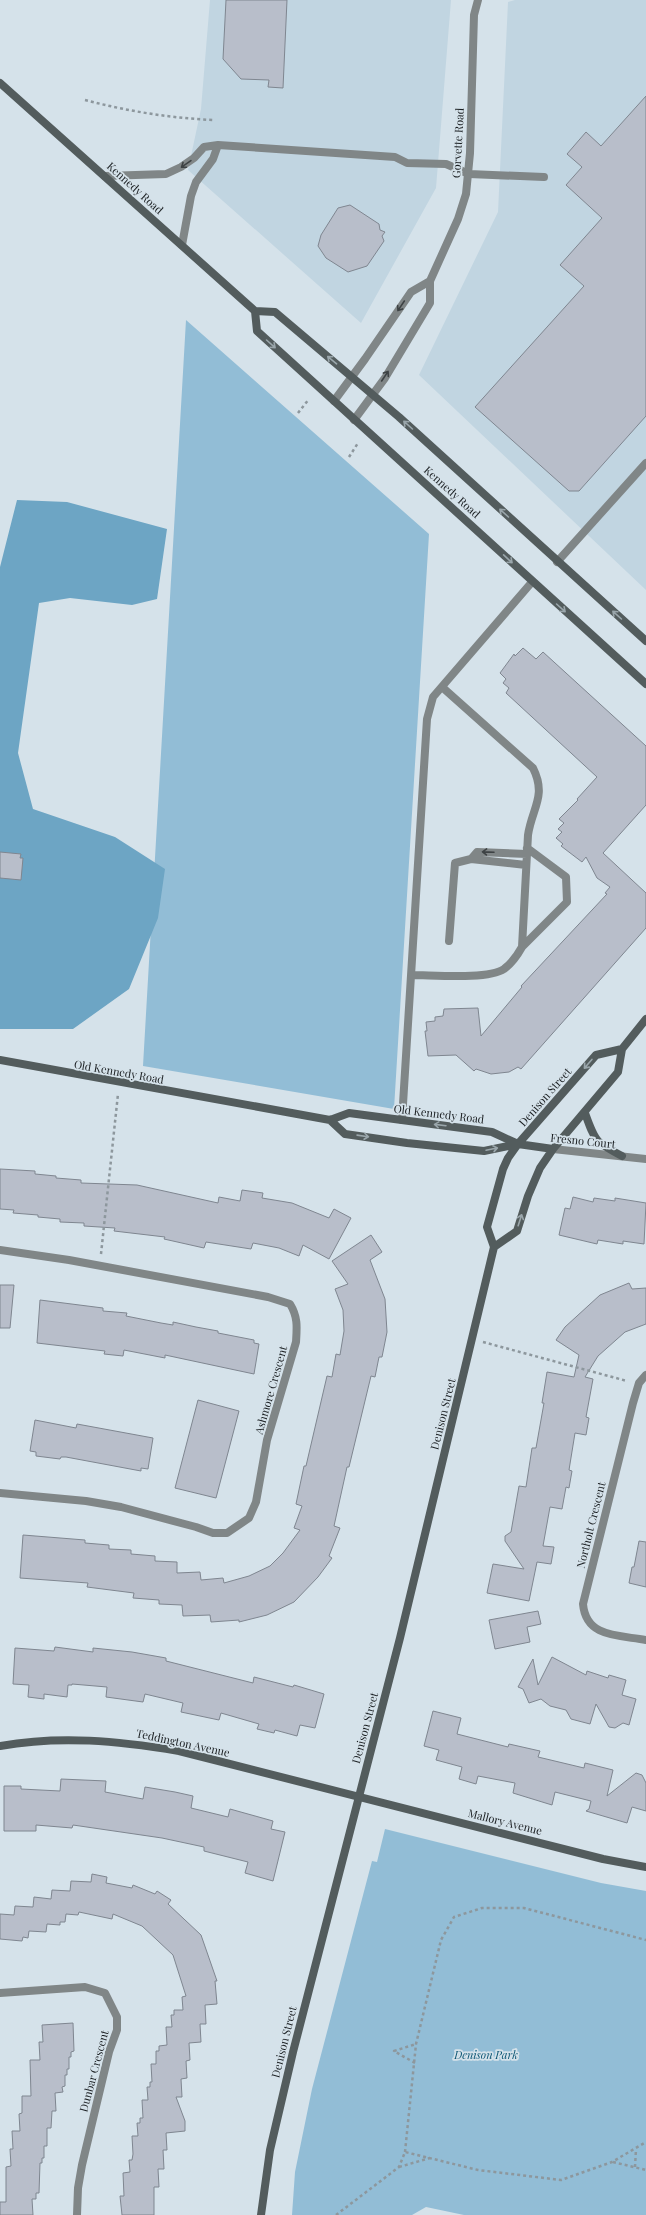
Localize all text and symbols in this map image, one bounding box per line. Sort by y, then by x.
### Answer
street label: Gorvette Road [448,107,467,178]
street label: Kennedy Road [104,158,167,217]
one-way arrow [180,160,191,168]
one-way arrow [397,300,405,312]
one-way arrow [266,339,276,348]
one-way arrow [327,356,337,365]
one-way arrow [381,371,389,382]
one-way arrow [403,420,413,430]
street label: Kennedy Road [421,462,484,521]
one-way arrow [499,509,509,518]
one-way arrow [503,555,513,564]
one-way arrow [556,603,566,612]
one-way arrow [612,611,622,620]
one-way arrow [482,848,495,856]
street label: Old Kennedy Road [73,1056,166,1087]
one-way arrow [583,1059,592,1070]
street label: Denison Street [515,1064,574,1129]
street label: Old Kennedy Road [393,1101,486,1127]
one-way arrow [434,1121,447,1129]
street label: Fresno Court [550,1130,617,1151]
one-way arrow [356,1132,369,1140]
one-way arrow [485,1145,498,1153]
one-way arrow [517,1213,524,1226]
street label: Ashmore Crescent [250,1344,290,1437]
street label: Denison Street [426,1377,459,1451]
street label: Northolt Crescent [573,1480,609,1570]
street label: Denison Street [348,1691,381,1765]
street label: Teddington Avenue [135,1725,232,1760]
street label: Mallory Avenue [466,1805,544,1838]
street label: Denison Street [267,2005,300,2079]
street label: Dunbar Crescent [75,2028,112,2113]
park label: Denison Park [453,2047,518,2062]

